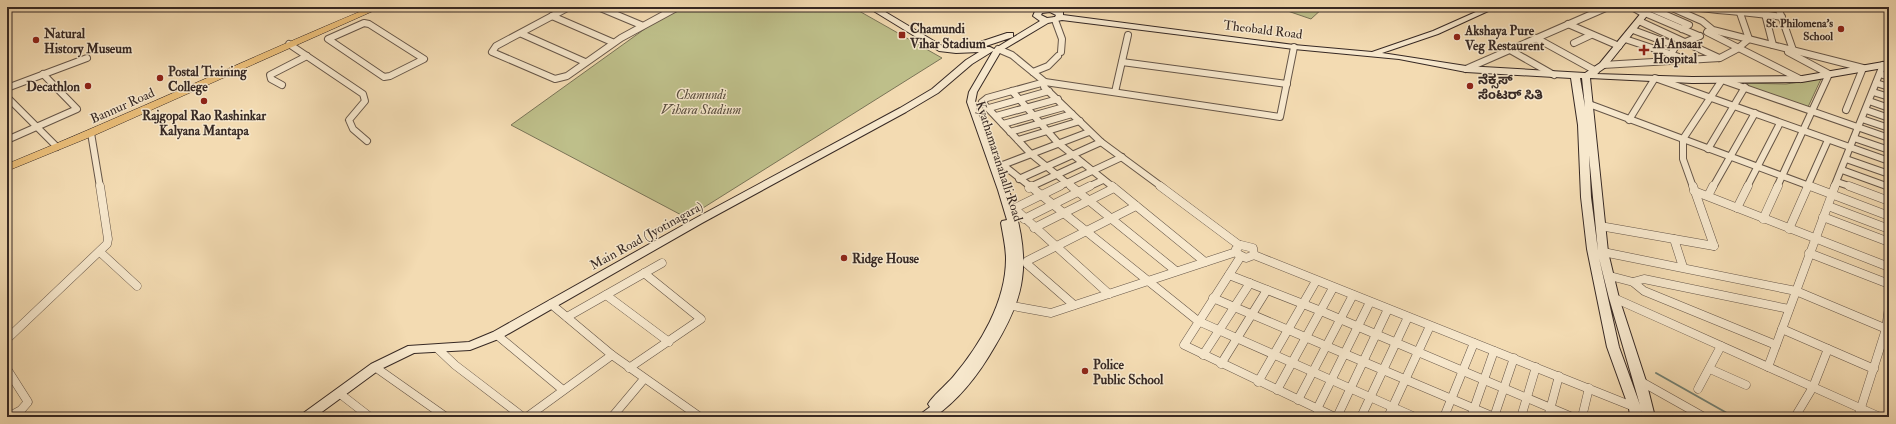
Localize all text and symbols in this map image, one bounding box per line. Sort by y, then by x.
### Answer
street label: Theobald Road [1222,17,1304,43]
place label: St. Philomena's School [1766,17,1833,43]
place label: Chamundi Vihar Stadium [909,21,987,52]
place label: Akshaya Pure Veg Restaurent [1464,23,1545,55]
marker: St. Philomena's School [1836,24,1846,34]
place label: Natural History Museum [43,26,133,58]
marker: Chamundi Vihar Stadium [897,30,907,40]
marker: Akshaya Pure Veg Restaurent [1452,32,1462,42]
marker: Natural History Museum [31,35,41,45]
place label: Al Ansaar Hospital [1652,36,1703,68]
marker: Al Ansaar Hospital [1638,44,1650,56]
place label: Postal Training College [168,64,247,96]
place label: ನೆಕ್ಸಸ್ ಸೆಂಟರ್ ಸಿತಿ [1478,72,1543,103]
marker: Postal Training College [155,73,165,83]
place label: Decathlon [26,79,80,95]
marker: Decathlon [83,81,93,91]
marker: ನೆಕ್ಸಸ್ ಸೆಂಟರ್ ಸಿತಿ [1465,81,1475,91]
street label: Bannur Road [88,84,158,127]
park label: Chamundi Vihara Stadium [661,87,741,118]
marker: Rajgopal Rao Rashinkar Kalyana Mantapa [199,96,209,106]
street label: Kyathamaranahalli Road [971,99,1026,225]
place label: Rajgopal Rao Rashinkar Kalyana Mantapa [142,108,267,140]
street label: Main Road (Jyotinagara) [587,198,706,274]
place label: Ridge House [852,251,920,268]
marker: Ridge House [839,253,849,263]
place label: Police Public School [1093,357,1164,388]
marker: Police Public School [1080,366,1090,376]

